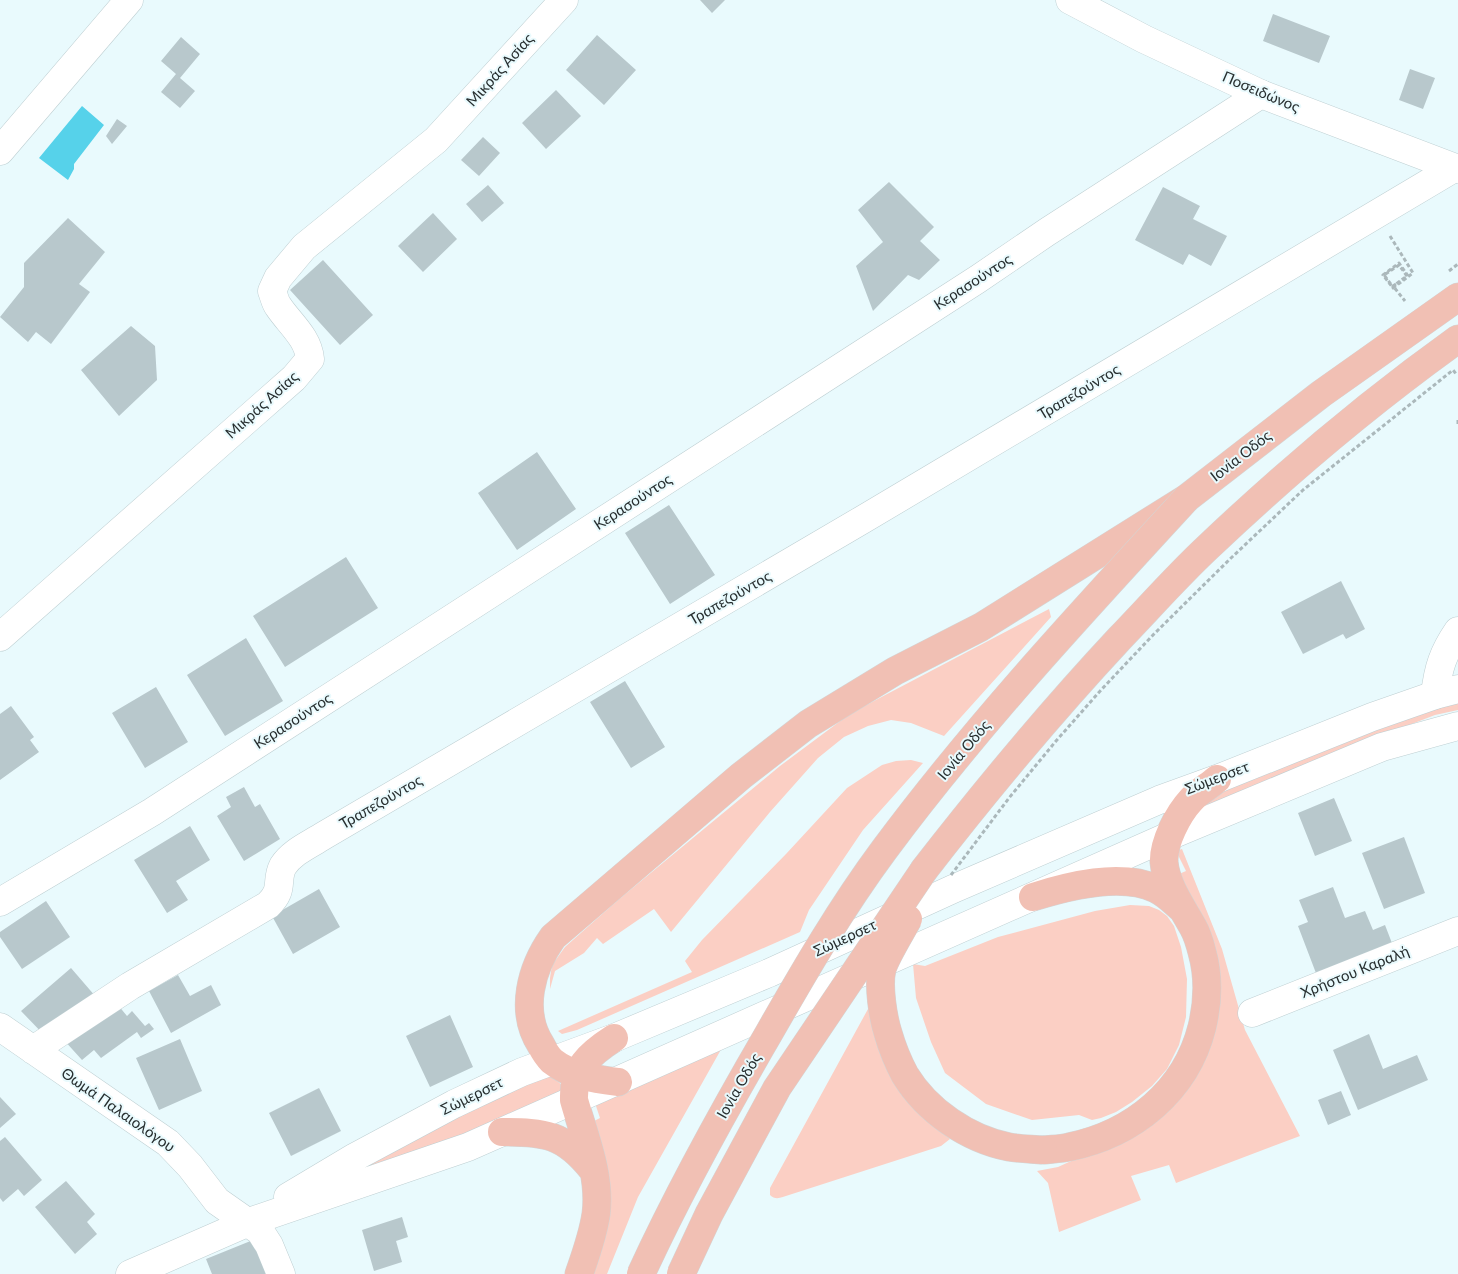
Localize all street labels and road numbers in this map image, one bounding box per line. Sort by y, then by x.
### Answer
street label: Μικράς Ασίας [462,29,537,109]
street label: Ποσειδώνος [1220,67,1303,115]
street label: Κερασούντος [930,249,1015,313]
street label: Τραπεζούντος [1034,360,1123,423]
street label: Μικράς Ασίας [221,367,301,442]
street label: Ιονία Οδός [1206,426,1274,485]
street label: Κερασούντος [590,469,675,533]
street label: Τραπεζούντος [685,566,774,628]
street label: Κερασούντος [250,688,335,752]
street label: Ιονία Οδός [933,716,993,783]
street label: Σώμερσετ [1182,757,1251,798]
street label: Τραπεζούντος [336,770,425,832]
street label: Σώμερσετ [810,915,879,959]
street label: Χρήστου Καραλή [1298,941,1412,1001]
street label: Ιονία Οδός [712,1050,764,1121]
street label: Θωμά Παλαιολόγου [58,1063,179,1155]
street label: Σώμερσετ [437,1072,506,1118]

